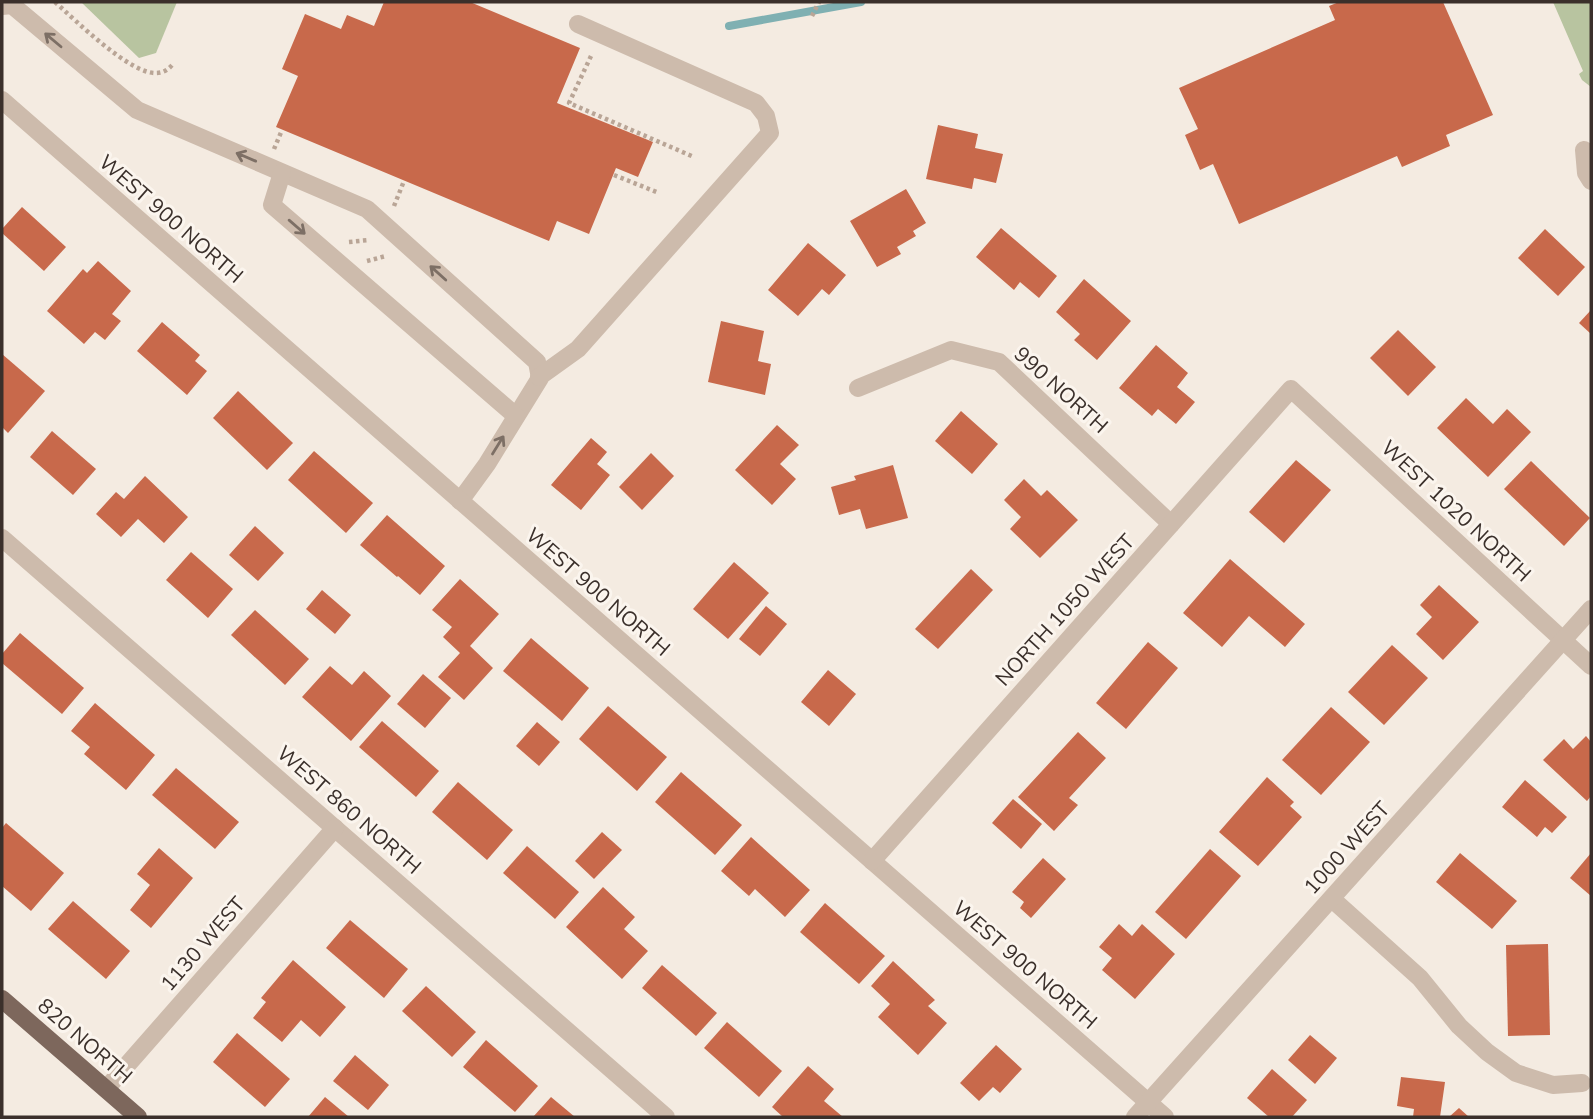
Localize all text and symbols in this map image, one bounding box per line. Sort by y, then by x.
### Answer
one-way arrow [45,32,63,48]
street label: WEST 900 NORTH [93,148,249,290]
one-way arrow [235,150,257,163]
one-way arrow [288,219,306,235]
one-way arrow [429,265,447,281]
street label: 990 NORTH [1008,340,1114,440]
street label: WEST 1020 NORTH [1375,434,1537,588]
one-way arrow [492,435,506,455]
street label: WEST 900 NORTH [520,521,676,663]
street label: NORTH 1050 WEST [989,528,1141,692]
street label: WEST 860 NORTH [271,739,427,881]
street label: 1000 WEST [1298,795,1397,901]
street label: 1130 WEST [154,891,252,997]
street label: WEST 900 NORTH [947,894,1103,1036]
street label: 820 NORTH [32,992,138,1090]

